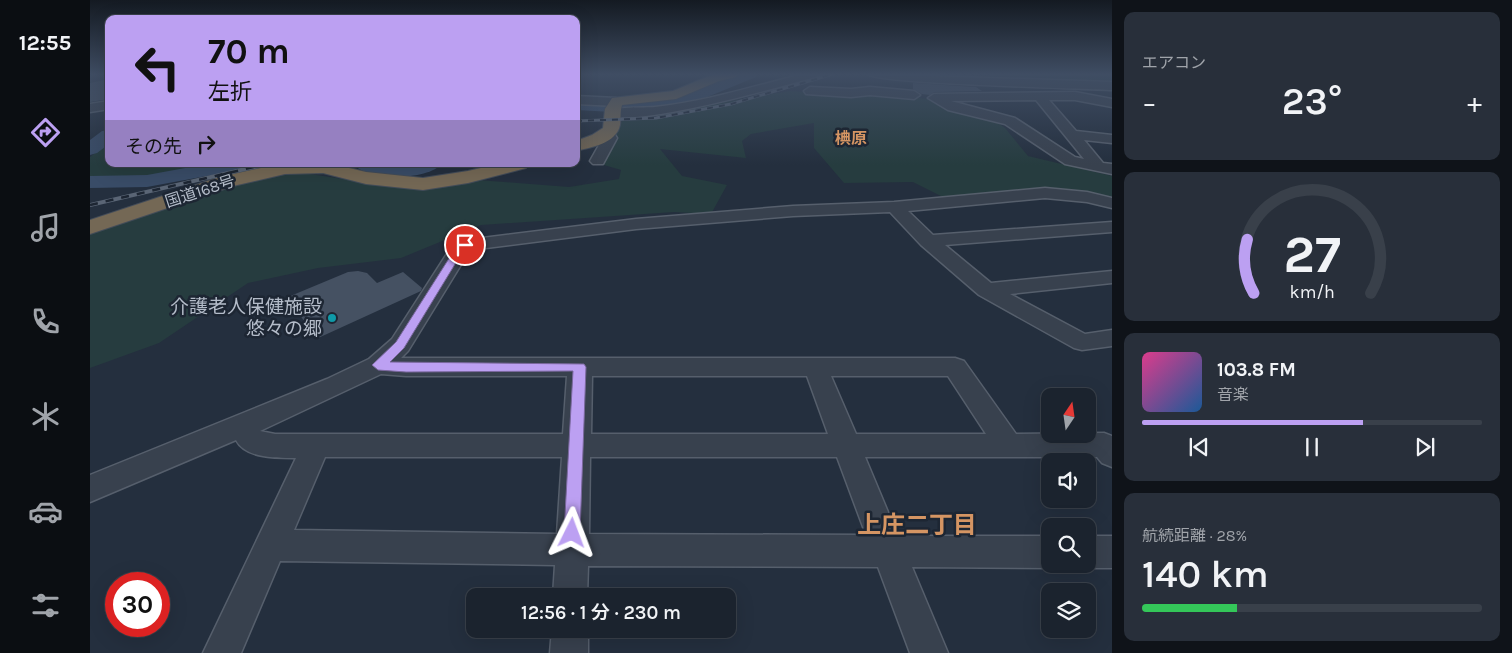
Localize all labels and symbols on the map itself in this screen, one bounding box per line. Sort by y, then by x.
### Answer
district label: 椣原 [835,129,867,148]
street label: 国道168号 [163,171,237,211]
pin [444,224,486,266]
place label: 介護老人保健施設 悠々の郷 [170,296,322,340]
marker: 介護老人保健施設 悠々の郷 [326,312,338,324]
north arrow [1041,388,1096,442]
position arrow [545,506,597,558]
district label: 上庄二丁目 [857,511,977,539]
speed limit sign: 30 [105,572,170,637]

